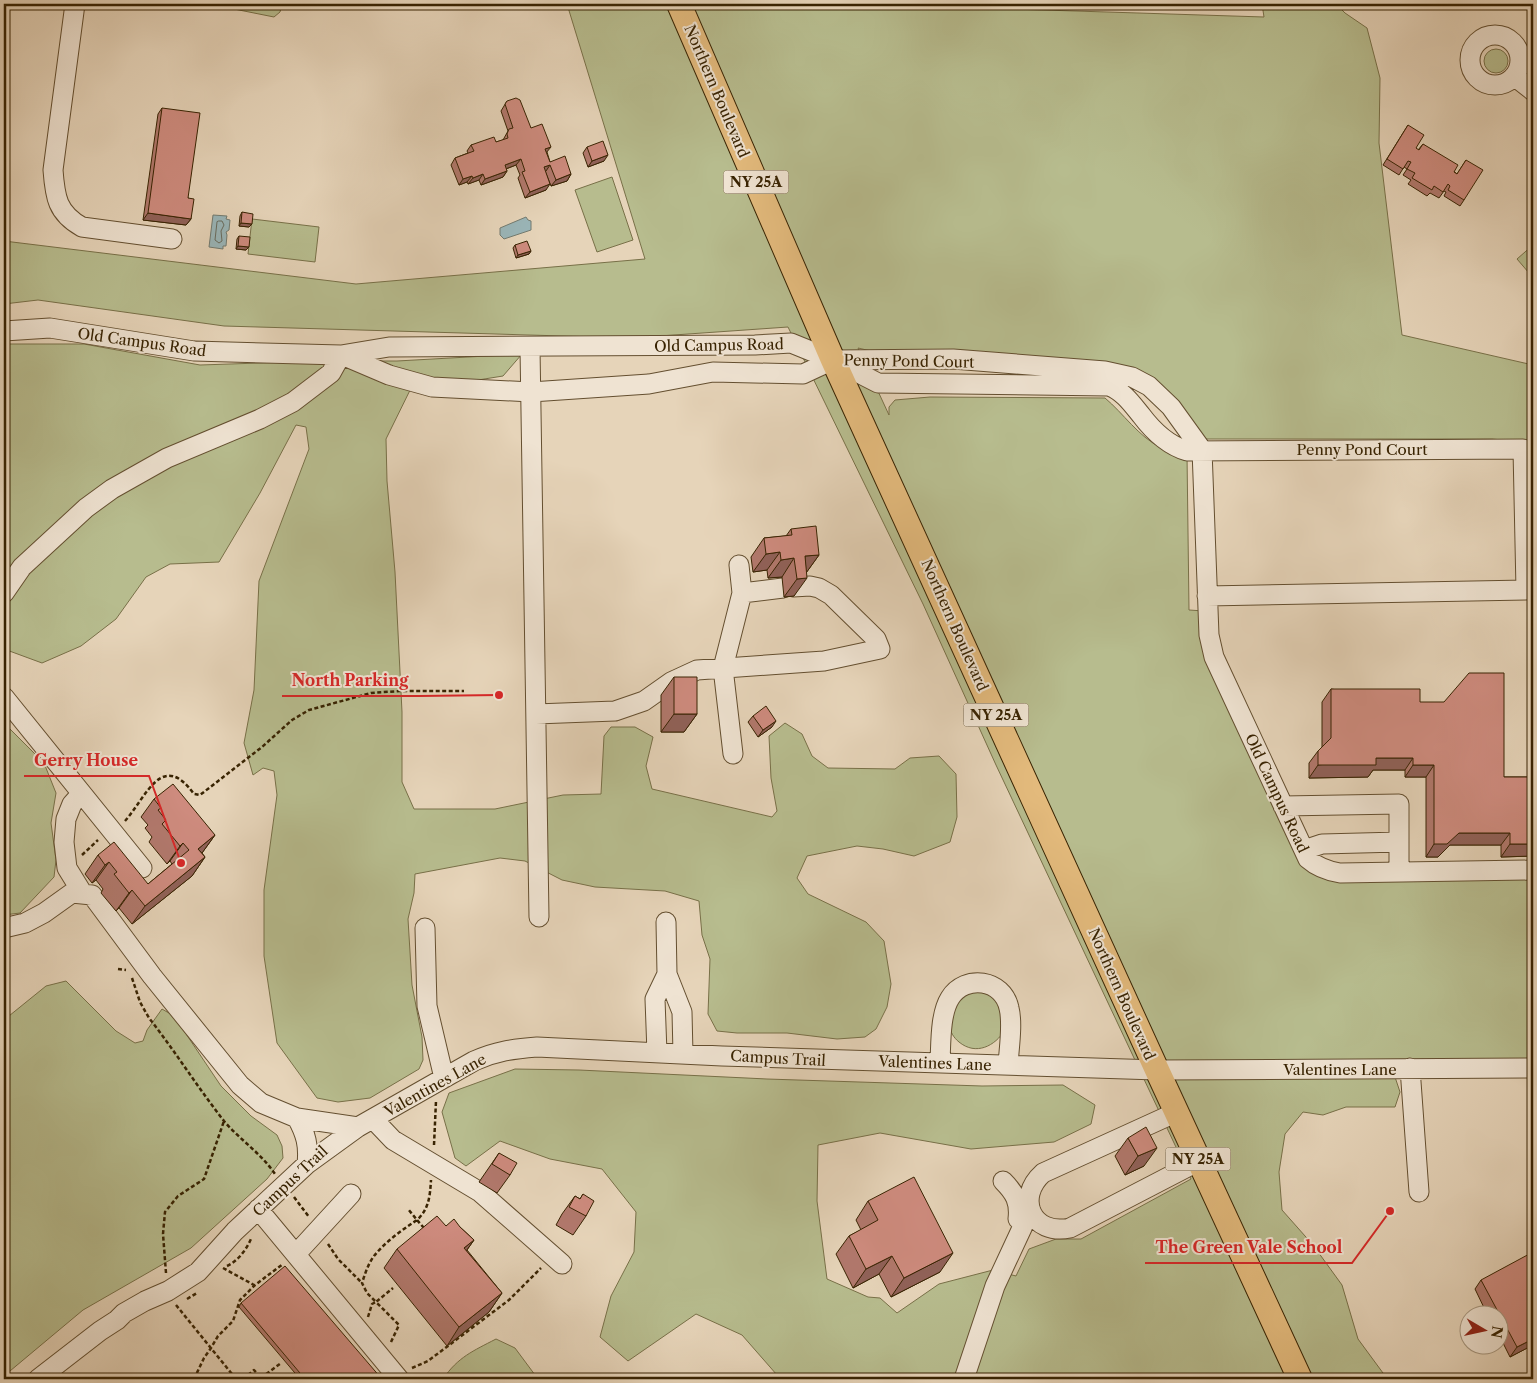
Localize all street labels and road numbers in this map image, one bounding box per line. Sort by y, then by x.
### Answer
street label: Northern Boulevard [680,22,754,160]
road number: NY 25A [724,170,788,193]
street label: Old Campus Road [77,324,207,360]
street label: Old Campus Road [654,334,784,356]
street label: Penny Pond Court [843,350,975,372]
street label: Penny Pond Court [1296,440,1428,459]
street label: Northern Boulevard [917,556,993,694]
road number: NY 25A [964,704,1028,726]
street label: Old Campus Road [1241,730,1313,856]
street label: Northern Boulevard [1084,925,1160,1063]
street label: Campus Trail [730,1046,827,1070]
street label: Valentines Lane [380,1049,489,1121]
street label: Valentines Lane [877,1051,992,1074]
street label: Valentines Lane [1282,1060,1397,1079]
street label: Campus Trail [249,1141,332,1221]
road number: NY 25A [1166,1148,1230,1170]

